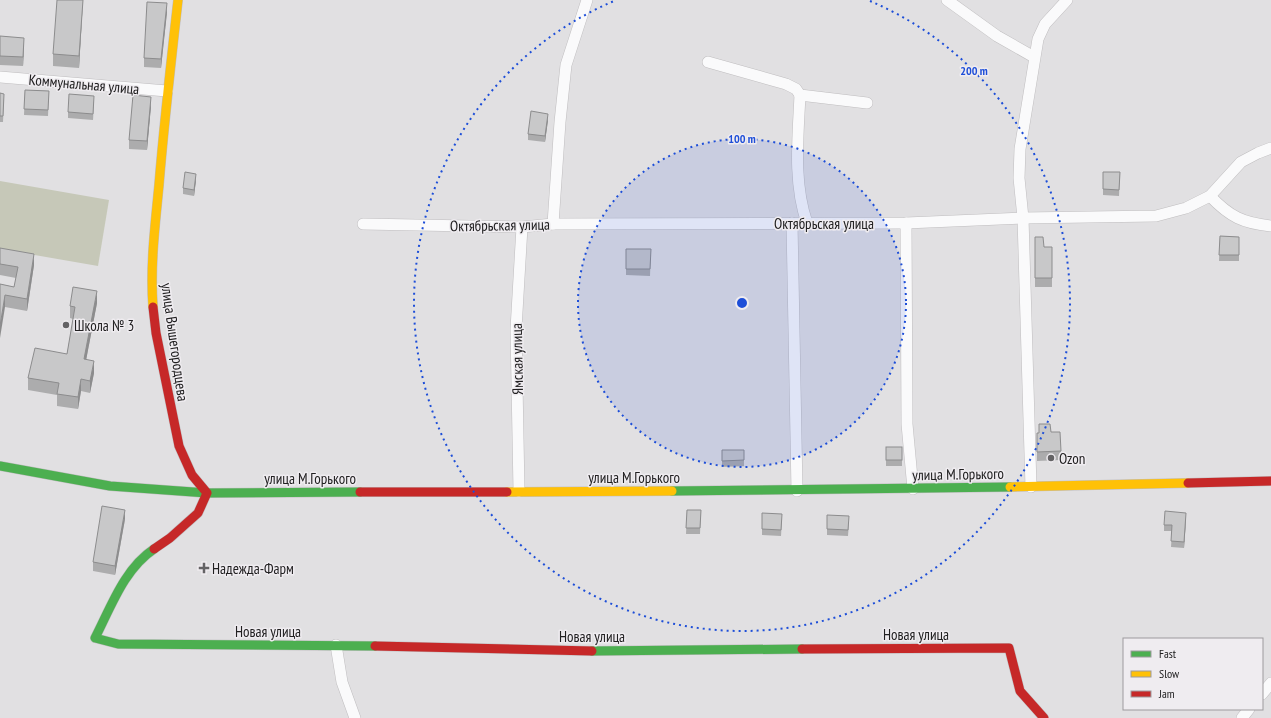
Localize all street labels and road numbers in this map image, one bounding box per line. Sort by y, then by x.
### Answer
street label: Коммунальная улица [28,70,140,98]
street label: Октябрьская улица [774,214,874,233]
street label: Октябрьская улица [450,215,550,235]
street label: улица Вышегородцева [157,282,193,402]
street label: Ямская улица [507,323,527,395]
street label: улица М.Горького [912,464,1004,484]
street label: улица М.Горького [588,468,680,487]
street label: улица М.Горького [264,469,356,488]
street label: Новая улица [235,622,301,641]
street label: Новая улица [883,625,949,644]
street label: Новая улица [559,627,625,646]

